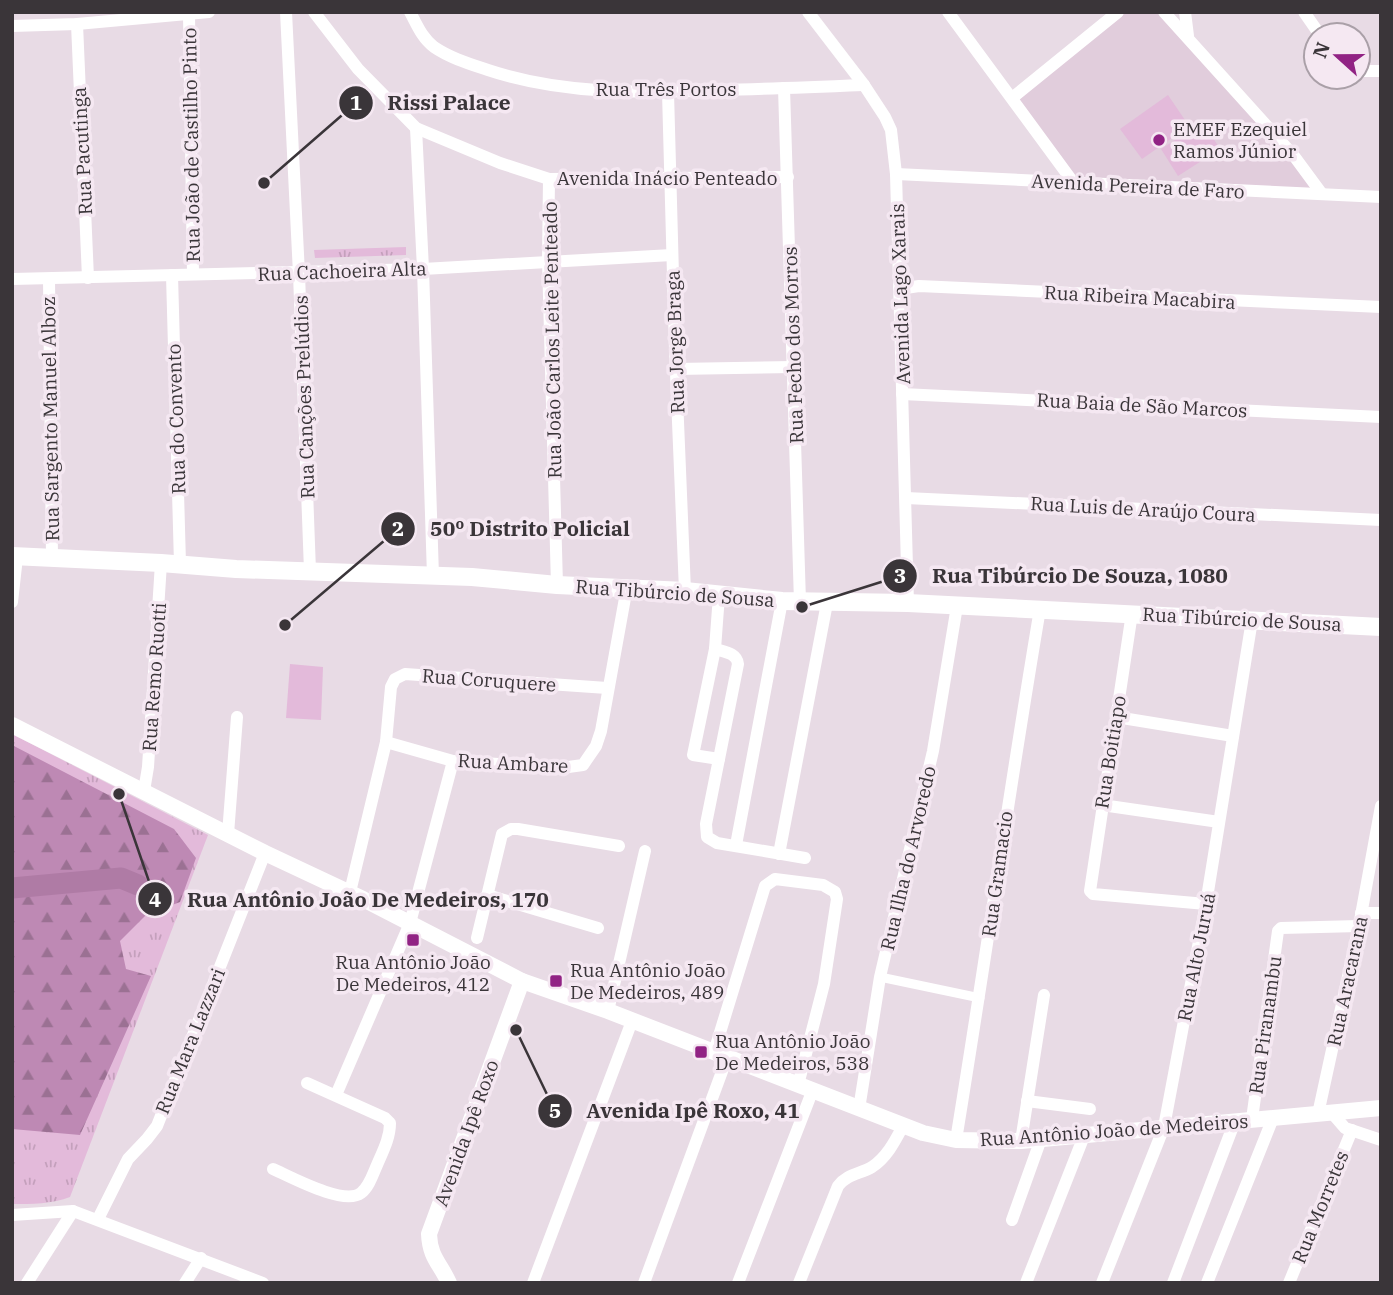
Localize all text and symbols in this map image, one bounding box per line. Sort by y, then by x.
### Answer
north arrow [1302,21,1372,91]
street label: Rua João de Castilho Pinto [177,27,205,263]
text: N [1307,39,1335,61]
street label: Rua Três Portos [595,77,737,101]
callout: Rissi Palace [339,82,525,124]
street label: Rua Pacutinga [67,86,97,216]
text: 1 [350,88,362,116]
text: Rissi Palace [387,88,511,116]
place label: EMEF Ezequiel Ramos Júnior [1173,117,1308,163]
marker: EMEF Ezequiel Ramos Júnior [1151,132,1167,148]
street label: Avenida Inácio Penteado [557,166,777,190]
street label: Avenida Pereira de Faro [1031,168,1245,204]
street label: Rua João Carlos Leite Penteado [538,201,566,479]
street label: Avenida Lago Xarais [885,203,915,385]
street label: Rua Fecho dos Morros [778,246,808,444]
street label: Rua Cachoeira Alta [257,256,427,286]
street label: Rua Jorge Braga [660,270,690,414]
street label: Rua Ribeira Macabira [1044,280,1236,314]
street label: Rua Canções Prelúdios [288,295,320,499]
street label: Rua Sargento Manuel Alboz [36,296,64,542]
street label: Rua do Convento [161,343,191,495]
street label: Rua Baia de São Marcos [1036,387,1248,423]
street label: Rua Luis de Araújo Coura [1030,491,1256,527]
callout: 50º Distrito Policial [381,508,644,550]
text: 2 [392,514,404,542]
text: 50º Distrito Policial [430,514,630,542]
callout: Rua Tibúrcio De Souza, 1080 [883,555,1242,597]
text: 3 [894,561,906,589]
text: Rua Tibúrcio De Souza, 1080 [932,561,1228,589]
street label: Rua Tibúrcio de Sousa [575,574,775,612]
street label: Rua Remo Ruotti [137,602,171,752]
street label: Rua Tibúrcio de Sousa [1142,602,1342,636]
street label: Rua Coruquere [421,663,557,697]
street label: Rua Boitiapo [1089,694,1131,810]
street label: Rua Ambare [457,748,569,778]
street label: Rua Ilha do Arvoredo [875,763,941,953]
street label: Rua Gramacio [976,810,1018,938]
callout: Rua Antônio João De Medeiros, 170 [138,878,563,920]
text: 4 [149,885,161,913]
text: Rua Antônio João De Medeiros, 170 [187,885,549,913]
street label: Rua Alto Juruá [1172,890,1220,1024]
street label: Rua Aracarana [1321,914,1373,1048]
marker: Rua Antônio João De Medeiros, 412 [405,932,421,948]
place label: Rua Antônio João De Medeiros, 412 [335,950,491,996]
street label: Rua Piranambu [1243,954,1287,1096]
place label: Rua Antônio João De Medeiros, 489 [570,958,726,1004]
street label: Rua Mara Lazzari [150,965,230,1117]
marker: Rua Antônio João De Medeiros, 489 [548,973,564,989]
place label: Rua Antônio João De Medeiros, 538 [715,1029,871,1075]
marker: Rua Antônio João De Medeiros, 538 [693,1044,709,1060]
street label: Avenida Ipê Roxo [428,1056,504,1210]
callout: Avenida Ipê Roxo, 41 [538,1090,814,1132]
text: 5 [549,1096,561,1124]
text: Avenida Ipê Roxo, 41 [586,1096,800,1124]
street label: Rua Antônio João de Medeiros [979,1109,1249,1151]
street label: Rua Morretes [1286,1147,1354,1267]

